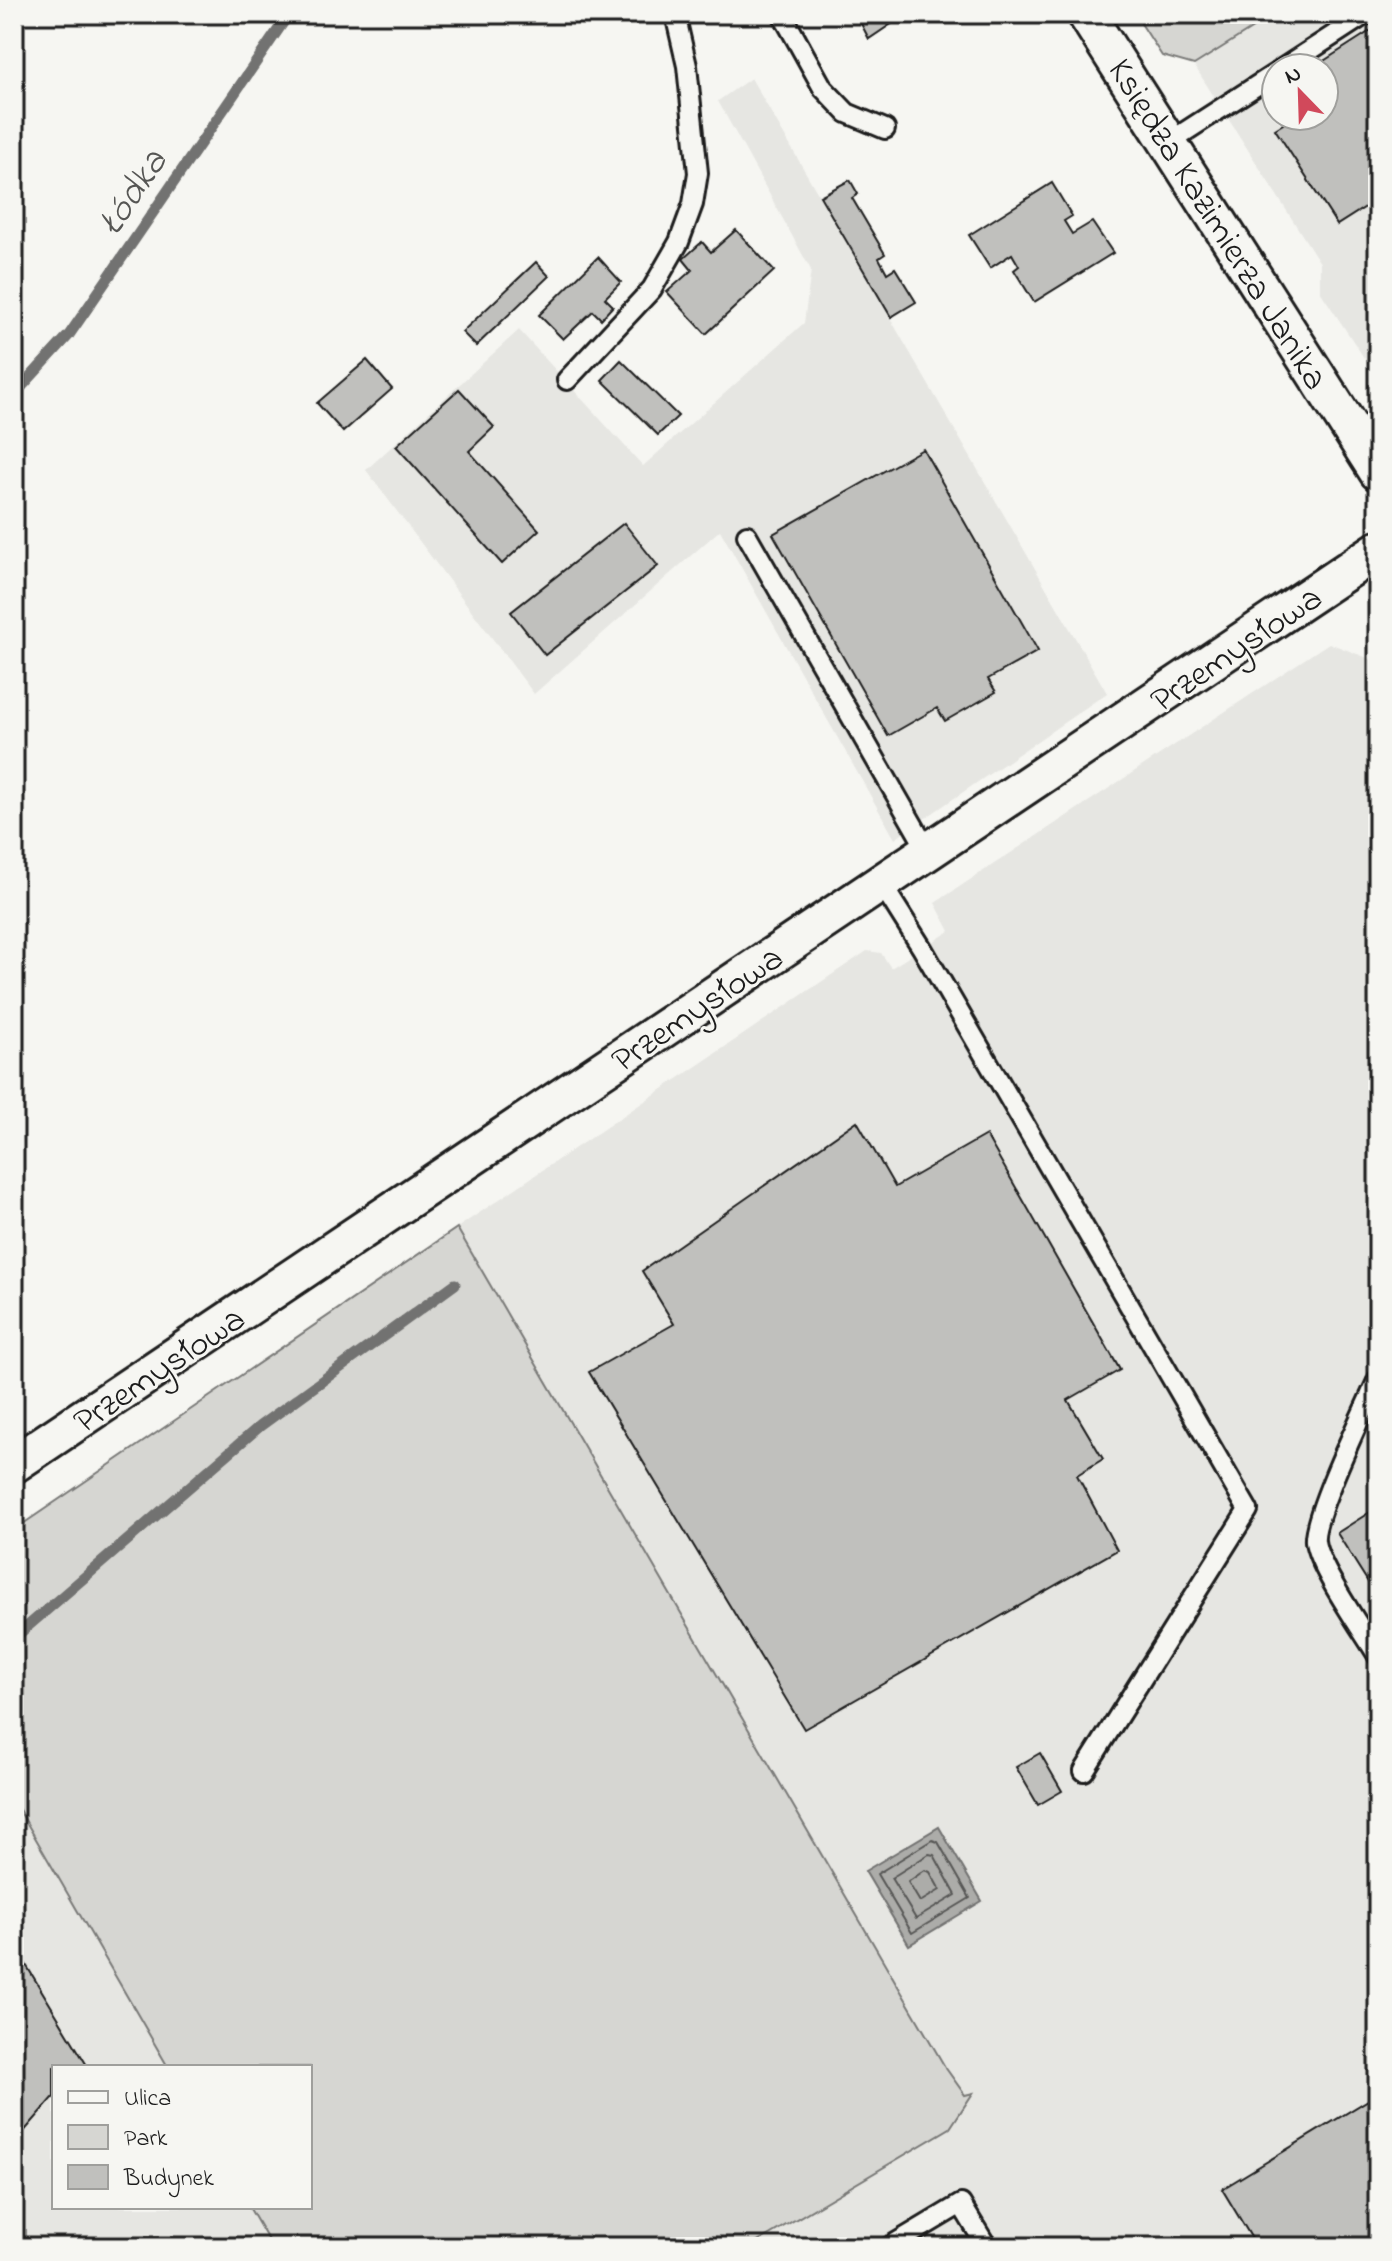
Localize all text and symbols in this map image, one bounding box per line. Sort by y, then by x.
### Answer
street label: Księdza Kazimierza Janika [1092,49,1340,402]
north arrow [1260,52,1340,132]
text: N [1280,59,1306,94]
water label: Łódka [85,139,184,247]
street label: Przemysłowa [1141,574,1334,728]
street label: Przemysłowa [602,934,795,1088]
street label: Przemysłowa [64,1295,257,1449]
legend [52,2065,312,2209]
text: Ulica [124,2082,171,2117]
text: Park [124,2122,168,2157]
text: Budynek [123,2162,214,2198]

